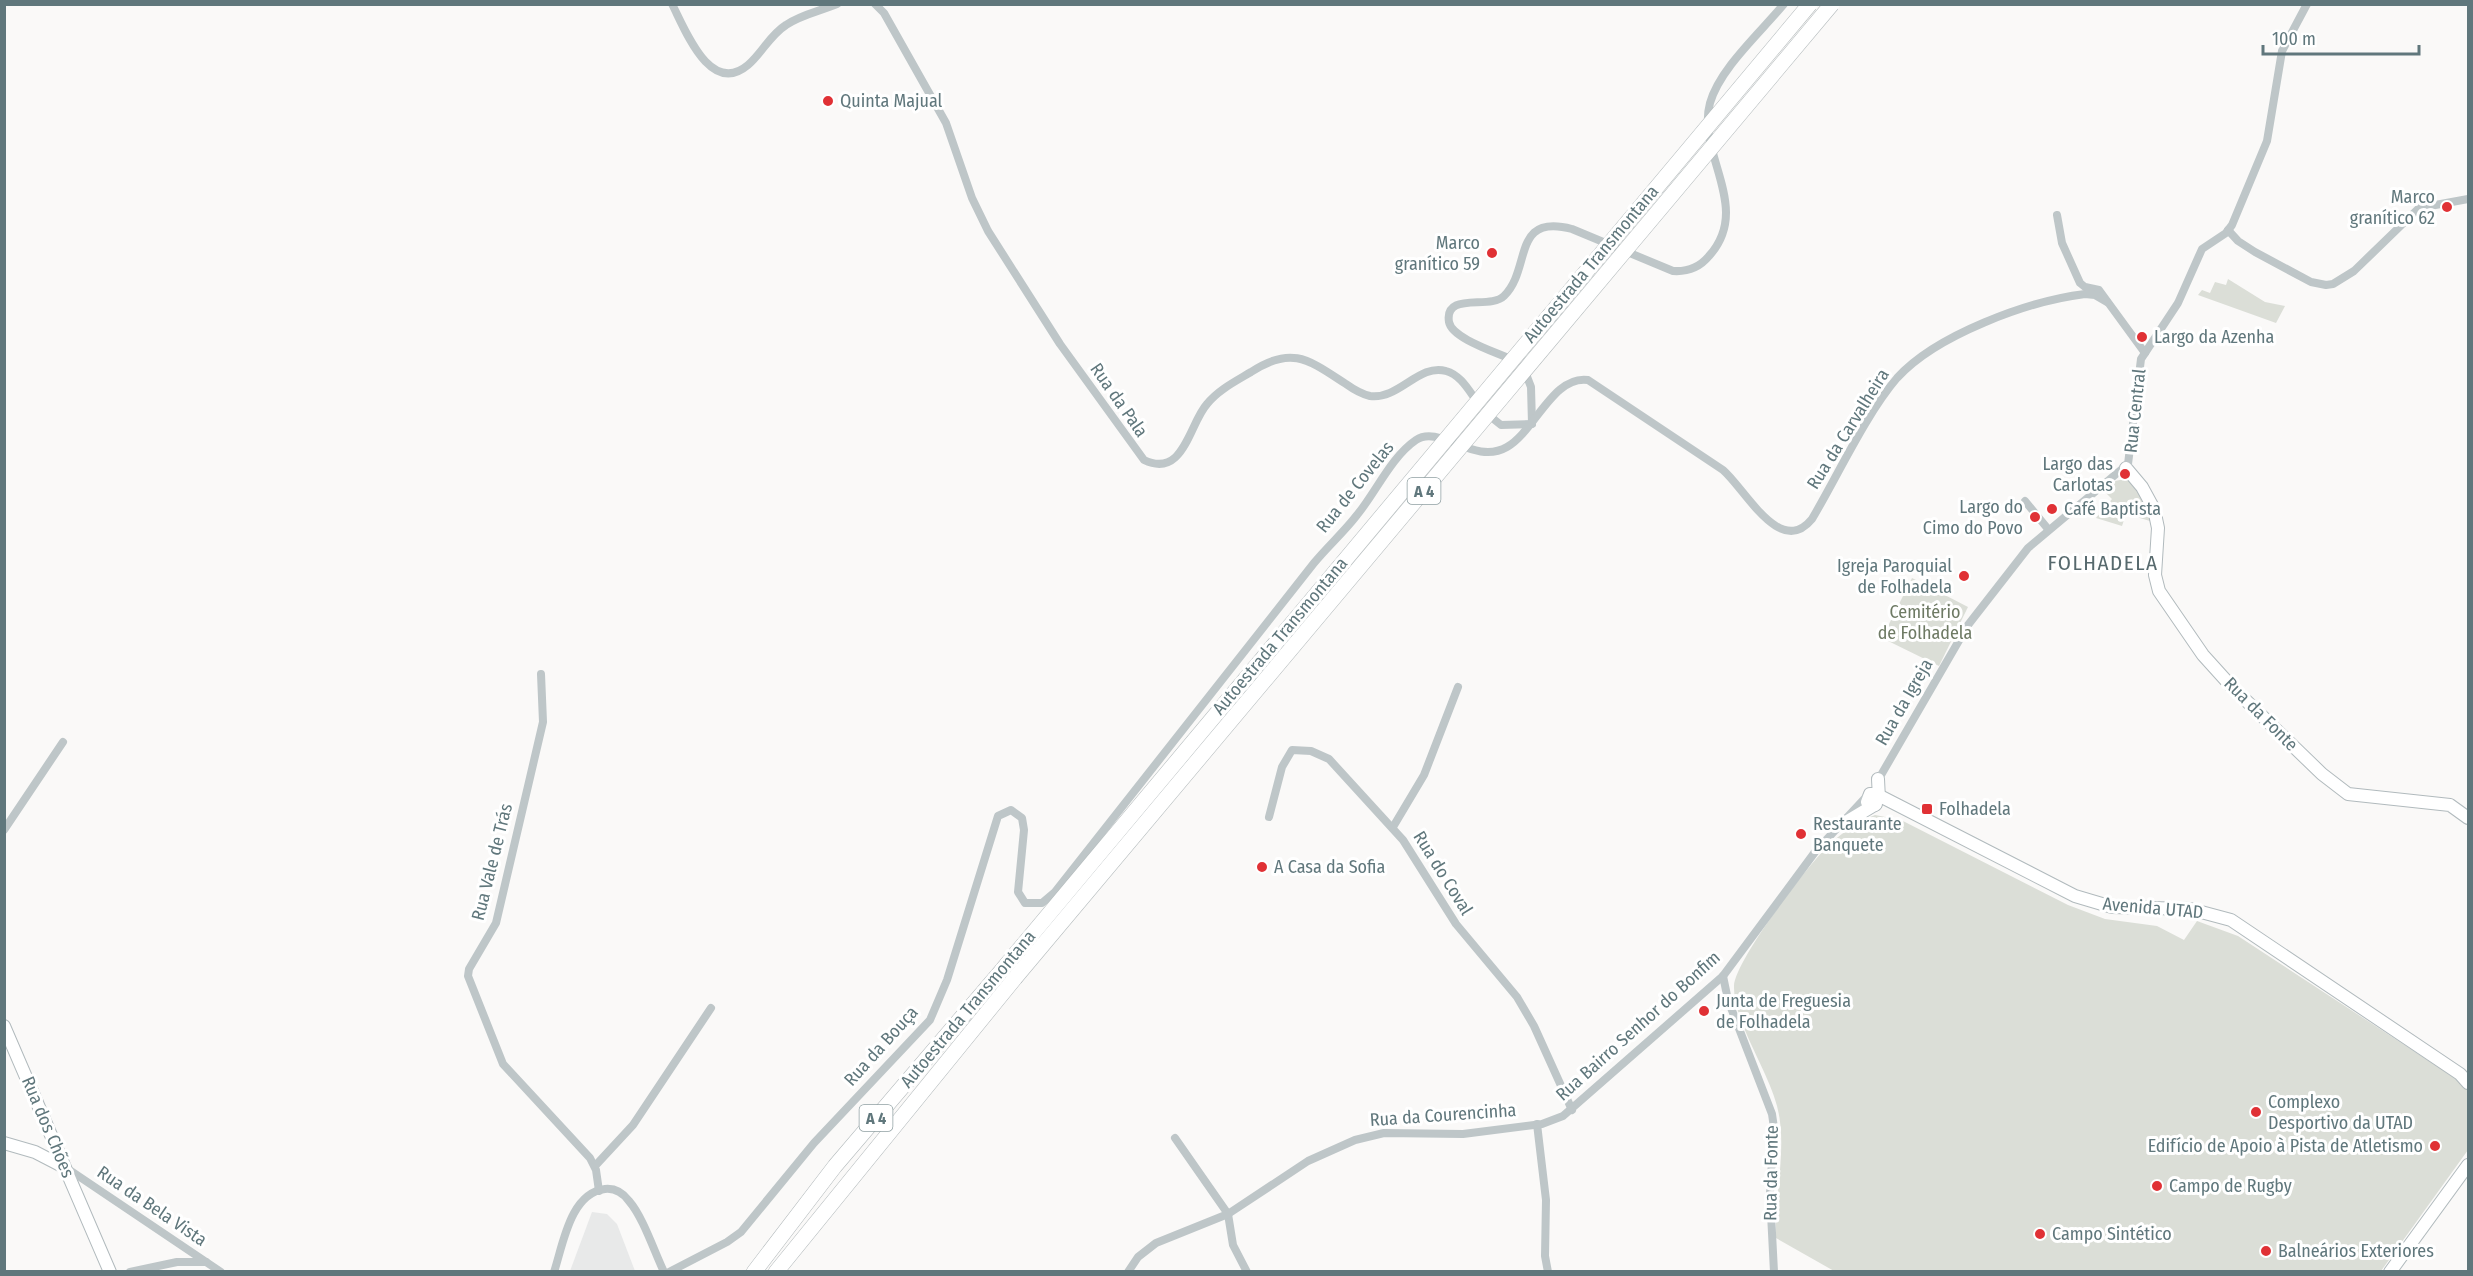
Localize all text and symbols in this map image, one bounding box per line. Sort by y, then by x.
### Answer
scale bar [2263,18,2419,56]
text: 100 m [2272,28,2316,50]
place label: Quinta Majual [840,90,943,112]
marker: Quinta Majual [821,94,835,108]
street label: Autoestrada Transmontana [1519,181,1663,347]
place label: Marco granítico 62 [2350,186,2435,229]
marker: Marco granítico 62 [2440,200,2454,214]
place label: Marco granítico 59 [1395,232,1480,275]
marker: Marco granítico 59 [1485,246,1499,260]
place label: Largo da Azenha [2154,326,2275,348]
marker: Largo da Azenha [2135,330,2149,344]
street label: Rua da Pala [1085,359,1153,442]
street label: Rua da Carvalheira [1802,365,1894,493]
street label: Rua Central [2120,368,2150,454]
street label: Rua de Covelas [1311,437,1399,537]
place label: Largo das Carlotas [2042,453,2113,496]
marker: Largo das Carlotas [2118,467,2132,481]
road number: A 4 [1408,478,1440,504]
place label: Largo do Cimo do Povo [1923,496,2023,539]
place label: Café Baptista [2064,498,2161,520]
marker: Café Baptista [2045,502,2059,516]
marker: Largo do Cimo do Povo [2028,510,2042,524]
district label: FOLHADELA [2047,550,2159,576]
street label: Autoestrada Transmontana [1208,553,1352,719]
place label: Igreja Paroquial de Folhadela [1837,555,1952,598]
marker: Igreja Paroquial de Folhadela [1957,569,1971,583]
park label: Cemitério de Folhadela [1878,601,1972,644]
street label: Rua da Igreja [1870,655,1938,749]
street label: Rua da Fonte [2219,672,2303,756]
place label: Folhadela [1939,798,2011,820]
street label: Rua Vale de Trás [467,801,517,923]
marker: Folhadela [1920,802,1934,816]
place label: Restaurante Banquete [1813,813,1902,856]
street label: Rua do Coval [1409,827,1478,919]
marker: Restaurante Banquete [1794,827,1808,841]
place label: A Casa da Sofia [1274,856,1385,878]
marker: A Casa da Sofia [1255,860,1269,874]
street label: Avenida UTAD [2102,893,2204,923]
street label: Autoestrada Transmontana [896,926,1040,1092]
street label: Rua Bairro Senhor do Bonfim [1551,946,1725,1106]
place label: Junta de Freguesia de Folhadela [1716,990,1851,1033]
street label: Rua da Bouça [839,1001,923,1091]
marker: Junta de Freguesia de Folhadela [1697,1004,1711,1018]
street label: Rua dos Chões [17,1073,79,1181]
place label: Complexo Desportivo da UTAD [2268,1091,2413,1134]
street label: Rua da Courencinha [1369,1099,1517,1131]
road number: A 4 [860,1105,892,1131]
marker: Complexo Desportivo da UTAD [2249,1105,2263,1119]
street label: Rua da Fonte [1759,1125,1783,1221]
place label: Edifício de Apoio à Pista de Atletismo [2148,1135,2423,1157]
marker: Edifício de Apoio à Pista de Atletismo [2428,1139,2442,1153]
street label: Rua da Bela Vista [93,1161,211,1251]
place label: Campo de Rugby [2169,1175,2292,1197]
marker: Campo de Rugby [2150,1179,2164,1193]
place label: Campo Sintético [2052,1223,2172,1245]
marker: Campo Sintético [2033,1227,2047,1241]
place label: Balneários Exteriores [2278,1240,2434,1262]
marker: Balneários Exteriores [2259,1244,2273,1258]

